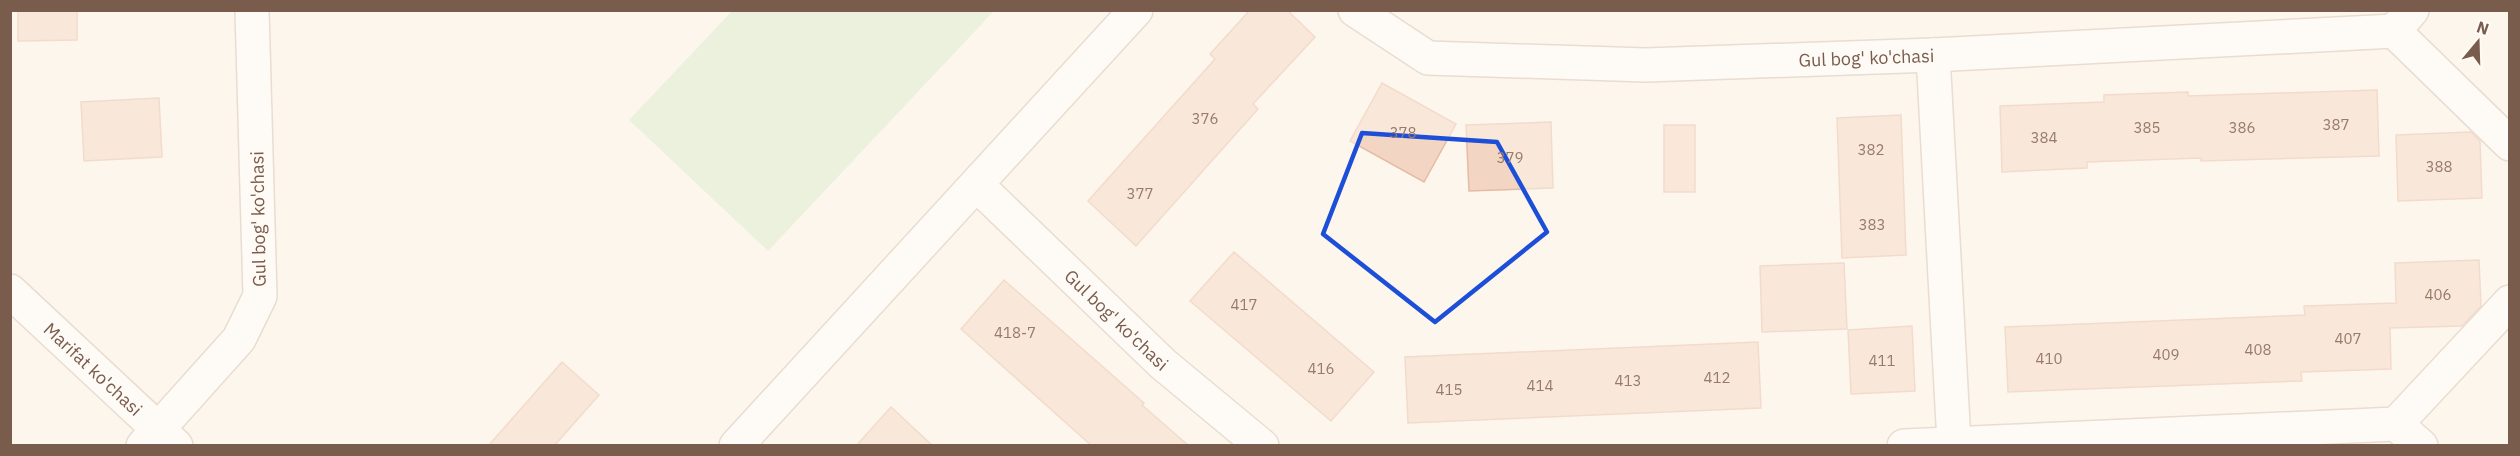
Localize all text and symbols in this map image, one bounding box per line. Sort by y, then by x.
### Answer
north arrow [2448,12,2508,72]
text: N [2474,16,2492,39]
street label: Gul bog' ko'chasi [1798,43,1935,71]
house number: 376 [1191,109,1219,128]
house number: 387 [2322,115,2350,134]
house number: 385 [2133,118,2161,137]
house number: 386 [2228,118,2256,137]
house number: 378 [1389,123,1417,142]
house number: 384 [2030,128,2058,147]
house number: 382 [1857,140,1885,159]
house number: 379 [1496,148,1524,167]
street label: Gul bog' ko'chasi [245,151,271,287]
house number: 388 [2425,157,2453,176]
house number: 377 [1126,184,1154,203]
house number: 383 [1858,215,1886,234]
street label: Gul bog' ko'chasi [1060,264,1173,375]
house number: 406 [2424,285,2452,304]
house number: 417 [1230,295,1258,314]
street label: Marifat ko'chasi [39,317,147,420]
house number: 418-7 [994,323,1036,342]
house number: 407 [2334,329,2362,348]
house number: 408 [2244,340,2272,359]
house number: 409 [2152,345,2180,364]
house number: 410 [2035,349,2063,368]
house number: 411 [1868,351,1896,370]
house number: 416 [1307,359,1335,378]
house number: 412 [1703,368,1731,387]
house number: 413 [1614,371,1642,390]
house number: 414 [1526,376,1554,395]
house number: 415 [1435,380,1463,399]

